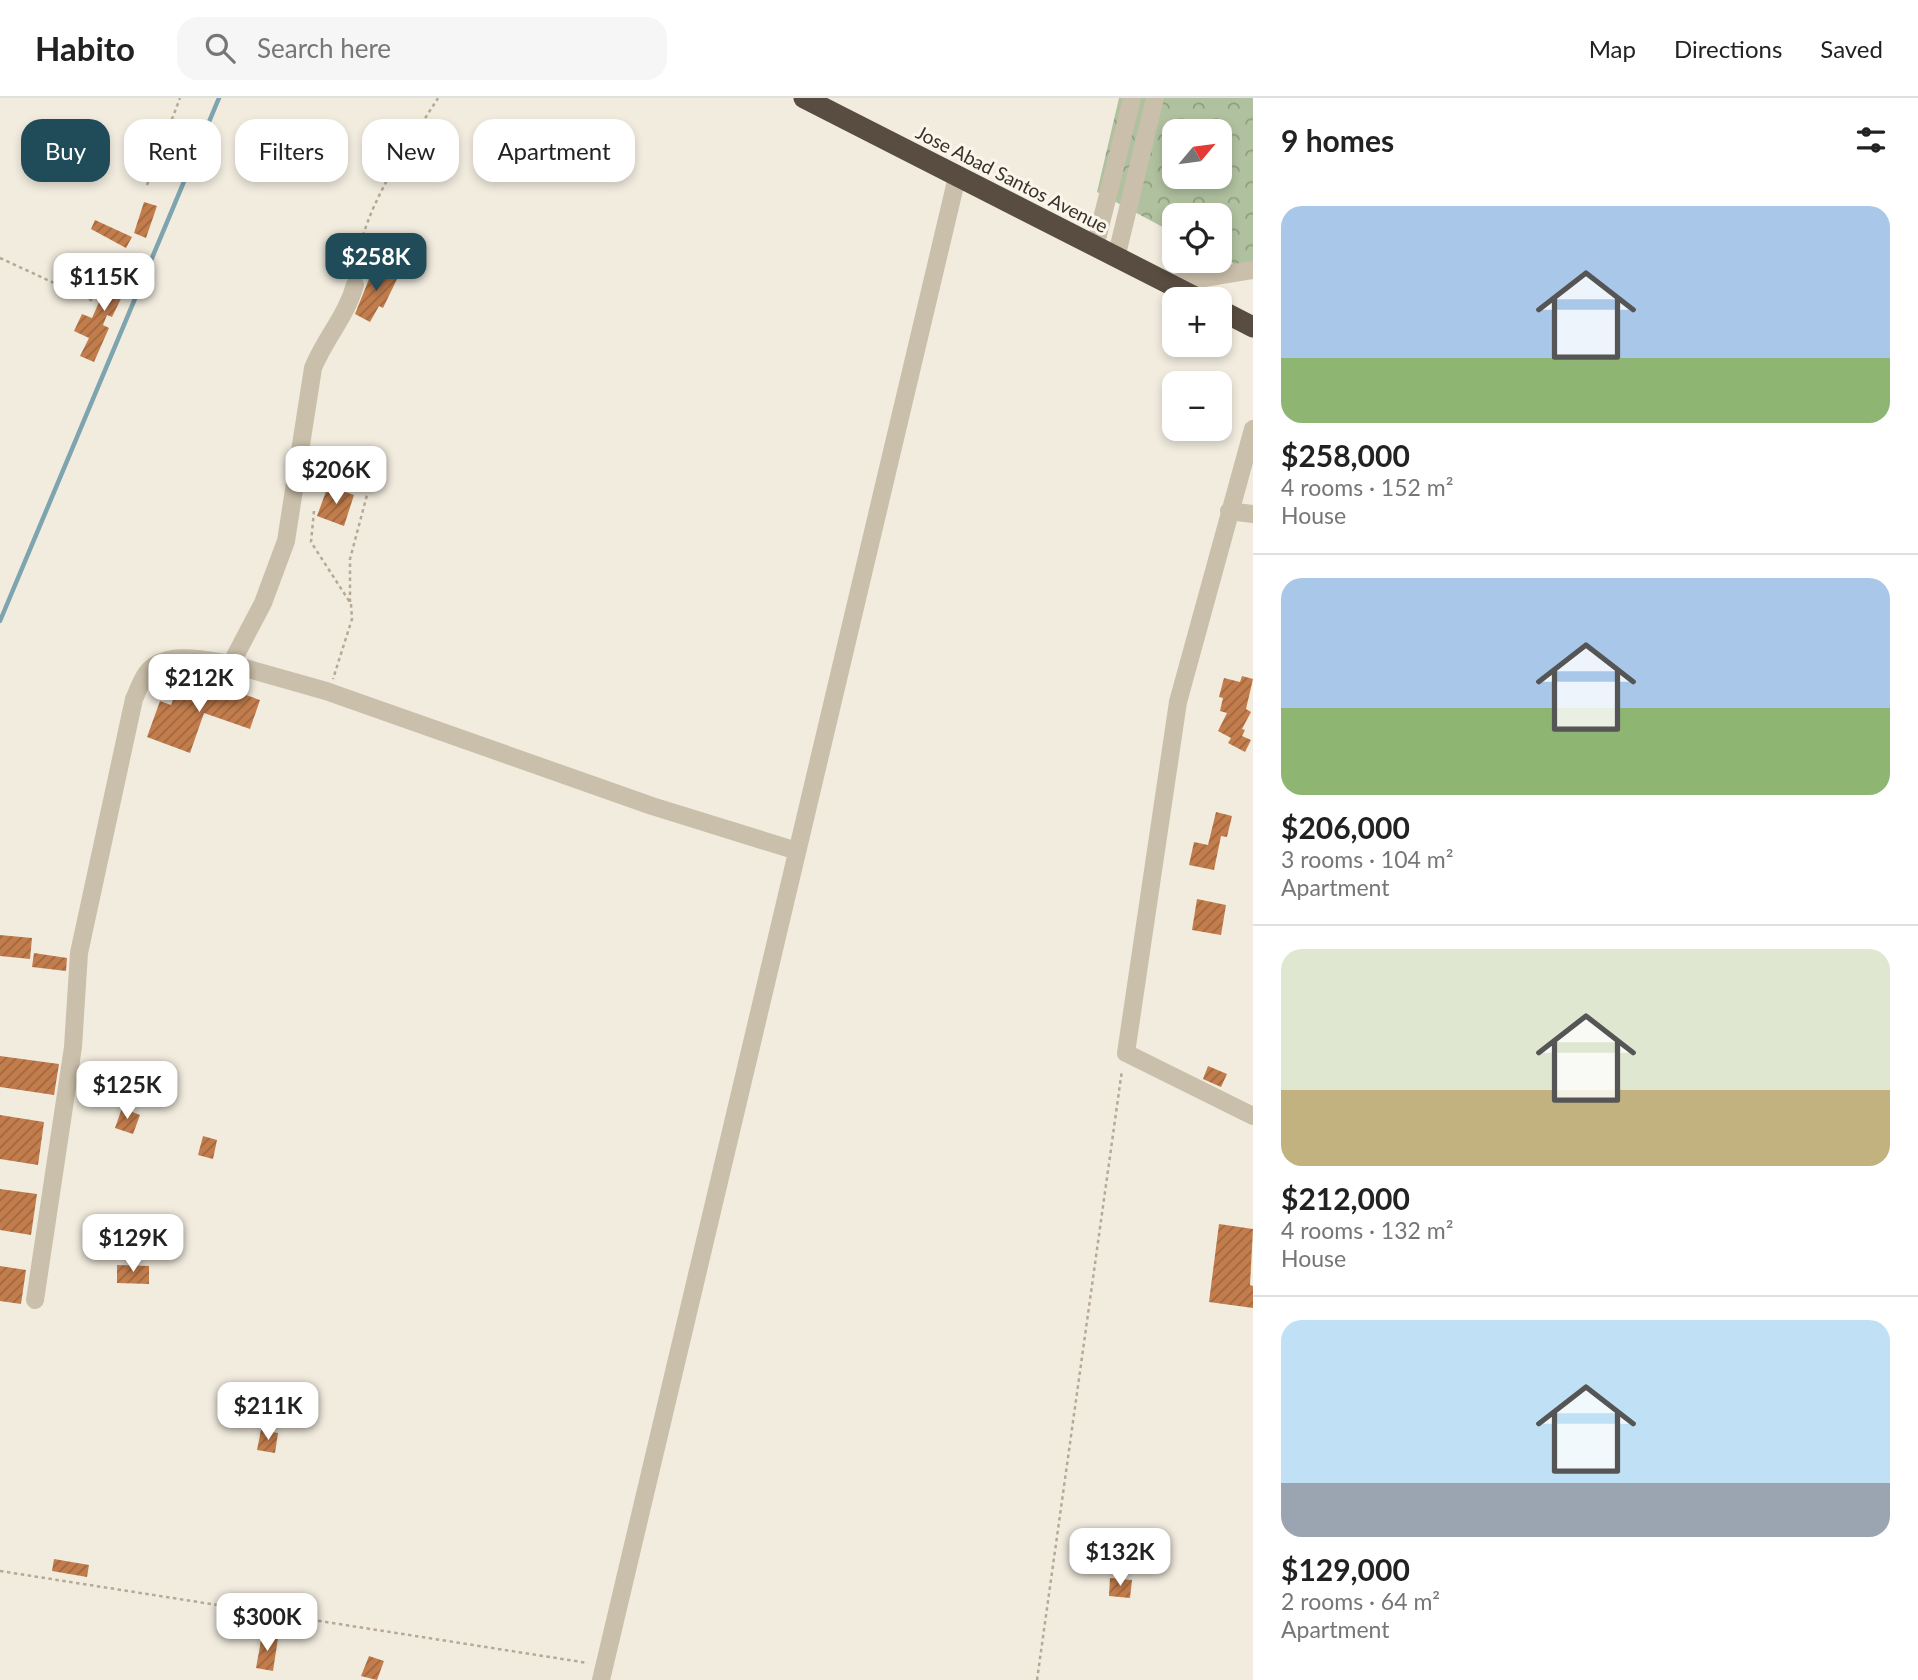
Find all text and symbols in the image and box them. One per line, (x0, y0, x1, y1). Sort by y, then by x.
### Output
search box (177, 17, 667, 80)
text: Habito (35, 28, 135, 68)
icon: search (201, 29, 239, 67)
text: Search here (257, 32, 391, 64)
text: Map (1589, 34, 1636, 63)
text: Directions (1674, 34, 1782, 63)
text: Saved (1820, 34, 1883, 63)
chip: Buy (21, 119, 110, 182)
chip: Rent (124, 119, 221, 182)
chip: Filters (235, 119, 348, 182)
chip: New (362, 119, 459, 182)
chip: Apartment (473, 119, 635, 182)
north arrow (1162, 119, 1232, 189)
map controls (1162, 119, 1232, 441)
street label: Jose Abad Santos Avenue (912, 120, 1112, 237)
icon: filters (1852, 121, 1890, 159)
text: 9 homes (1281, 122, 1394, 158)
button: locate (1162, 203, 1232, 273)
pin: $258K (327, 234, 425, 293)
text: $258K (341, 242, 411, 270)
icon: home (1523, 252, 1649, 378)
pin: $115K (55, 254, 153, 313)
text: $115K (69, 262, 139, 290)
button: + (1162, 287, 1232, 357)
button: − (1162, 371, 1232, 441)
text: $258,000 (1281, 437, 1410, 473)
pin: $206K (287, 446, 385, 506)
text: $206K (301, 455, 371, 483)
text: 4 rooms · 152 m² (1281, 473, 1453, 501)
text: House (1281, 501, 1346, 529)
icon: home (1523, 624, 1649, 750)
pin: $212K (150, 654, 248, 714)
text: $212K (164, 663, 234, 691)
text: $206,000 (1281, 809, 1410, 845)
text: 3 rooms · 104 m² (1281, 845, 1453, 873)
text: Apartment (1281, 873, 1389, 901)
icon: home (1523, 995, 1649, 1121)
pin: $125K (78, 1062, 176, 1121)
text: $125K (92, 1070, 162, 1098)
text: $212,000 (1281, 1180, 1410, 1216)
pin: $129K (84, 1214, 182, 1274)
text: 4 rooms · 132 m² (1281, 1216, 1453, 1244)
text: $129K (98, 1223, 168, 1251)
text: House (1281, 1244, 1346, 1272)
icon: home (1523, 1366, 1649, 1492)
pin: $211K (219, 1382, 317, 1442)
text: $211K (233, 1391, 303, 1419)
pin: $132K (1071, 1528, 1169, 1588)
text: $132K (1085, 1537, 1155, 1565)
text: $129,000 (1281, 1551, 1410, 1587)
text: 2 rooms · 64 m² (1281, 1587, 1440, 1615)
pin: $300K (218, 1594, 316, 1653)
text: $300K (232, 1602, 302, 1630)
text: Apartment (1281, 1615, 1389, 1643)

